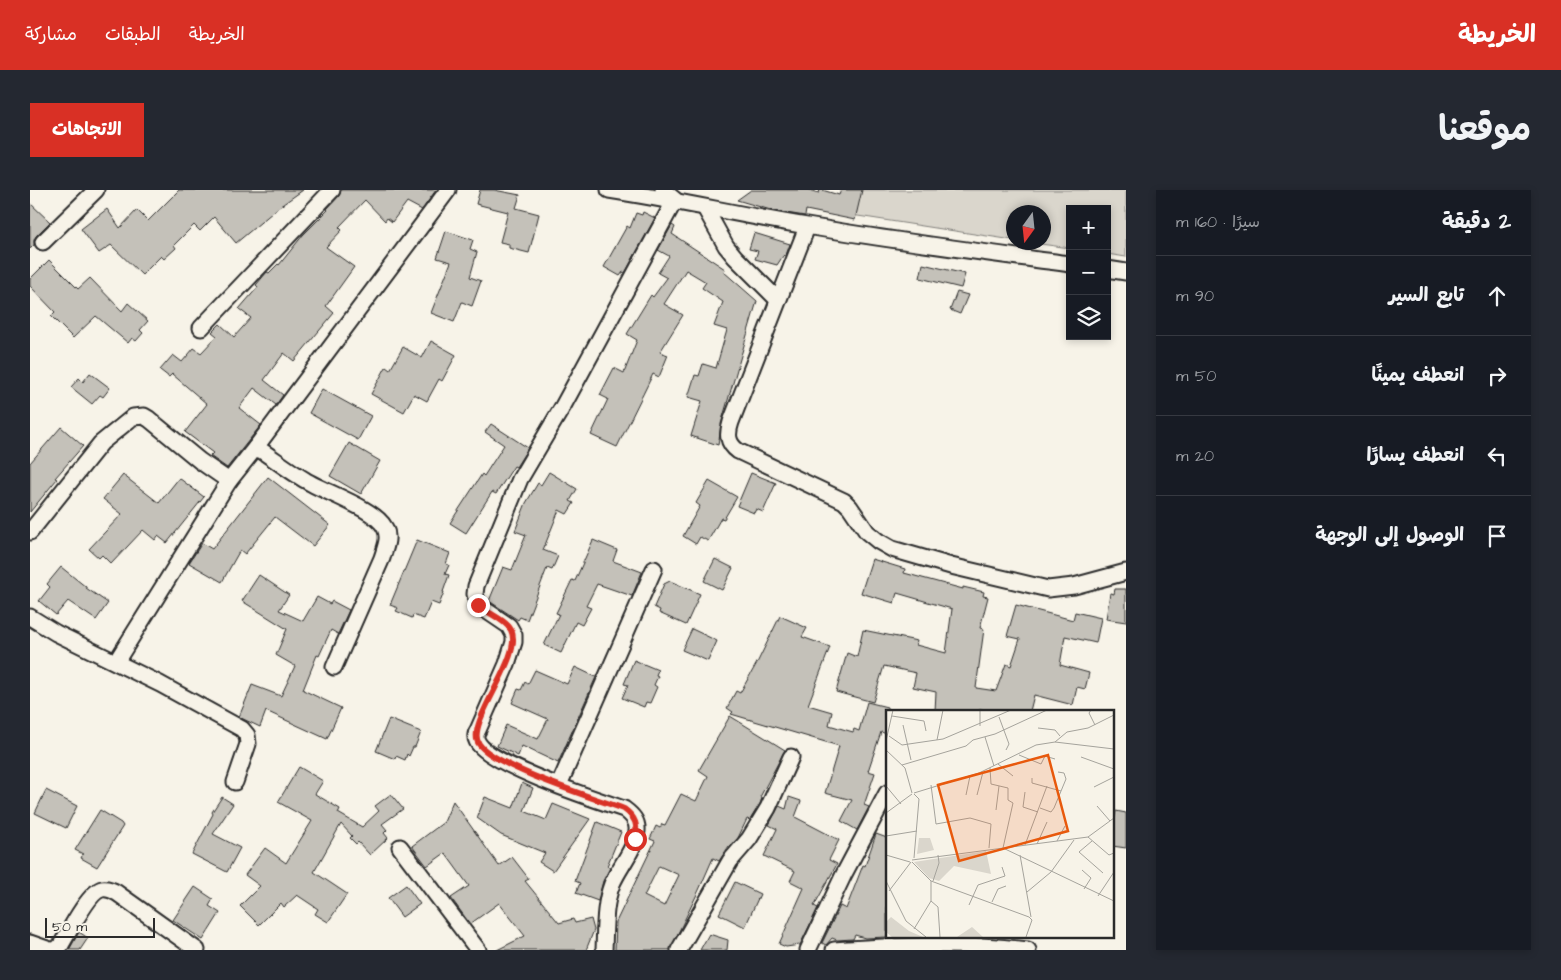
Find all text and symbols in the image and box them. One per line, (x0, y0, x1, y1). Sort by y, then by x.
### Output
text: الخريطة (1458, 18, 1536, 52)
text: مشاركة (25, 22, 77, 47)
text: الطبقات (105, 22, 161, 47)
text: الخريطة (189, 22, 245, 47)
button: الاتجاهات (30, 103, 144, 157)
text: موقعنا (1438, 105, 1531, 154)
north arrow (1006, 205, 1051, 250)
map controls (1066, 205, 1111, 340)
button: + (1066, 205, 1111, 250)
text: 2 دقيقة (1442, 207, 1511, 236)
text: سيرًا · 160 m (1176, 211, 1260, 233)
button: − (1066, 250, 1111, 295)
text: تابع السير (1389, 282, 1464, 309)
icon: ahead (1483, 282, 1511, 310)
text: 90 m (1176, 285, 1214, 307)
button: layers (1066, 295, 1111, 340)
text: انعطف يمينًا (1372, 362, 1464, 389)
icon: right (1483, 362, 1511, 390)
text: 50 m (1176, 365, 1216, 387)
text: انعطف يسارًا (1367, 442, 1464, 469)
icon: left (1483, 442, 1511, 470)
text: 20 m (1176, 445, 1214, 467)
text: الوصول إلى الوجهة (1315, 522, 1464, 549)
icon: arrive (1483, 522, 1511, 550)
route end (467, 594, 490, 617)
inset map (886, 710, 1114, 938)
route start (624, 828, 647, 851)
scale bar (45, 915, 155, 938)
text: 50 m (52, 917, 87, 937)

